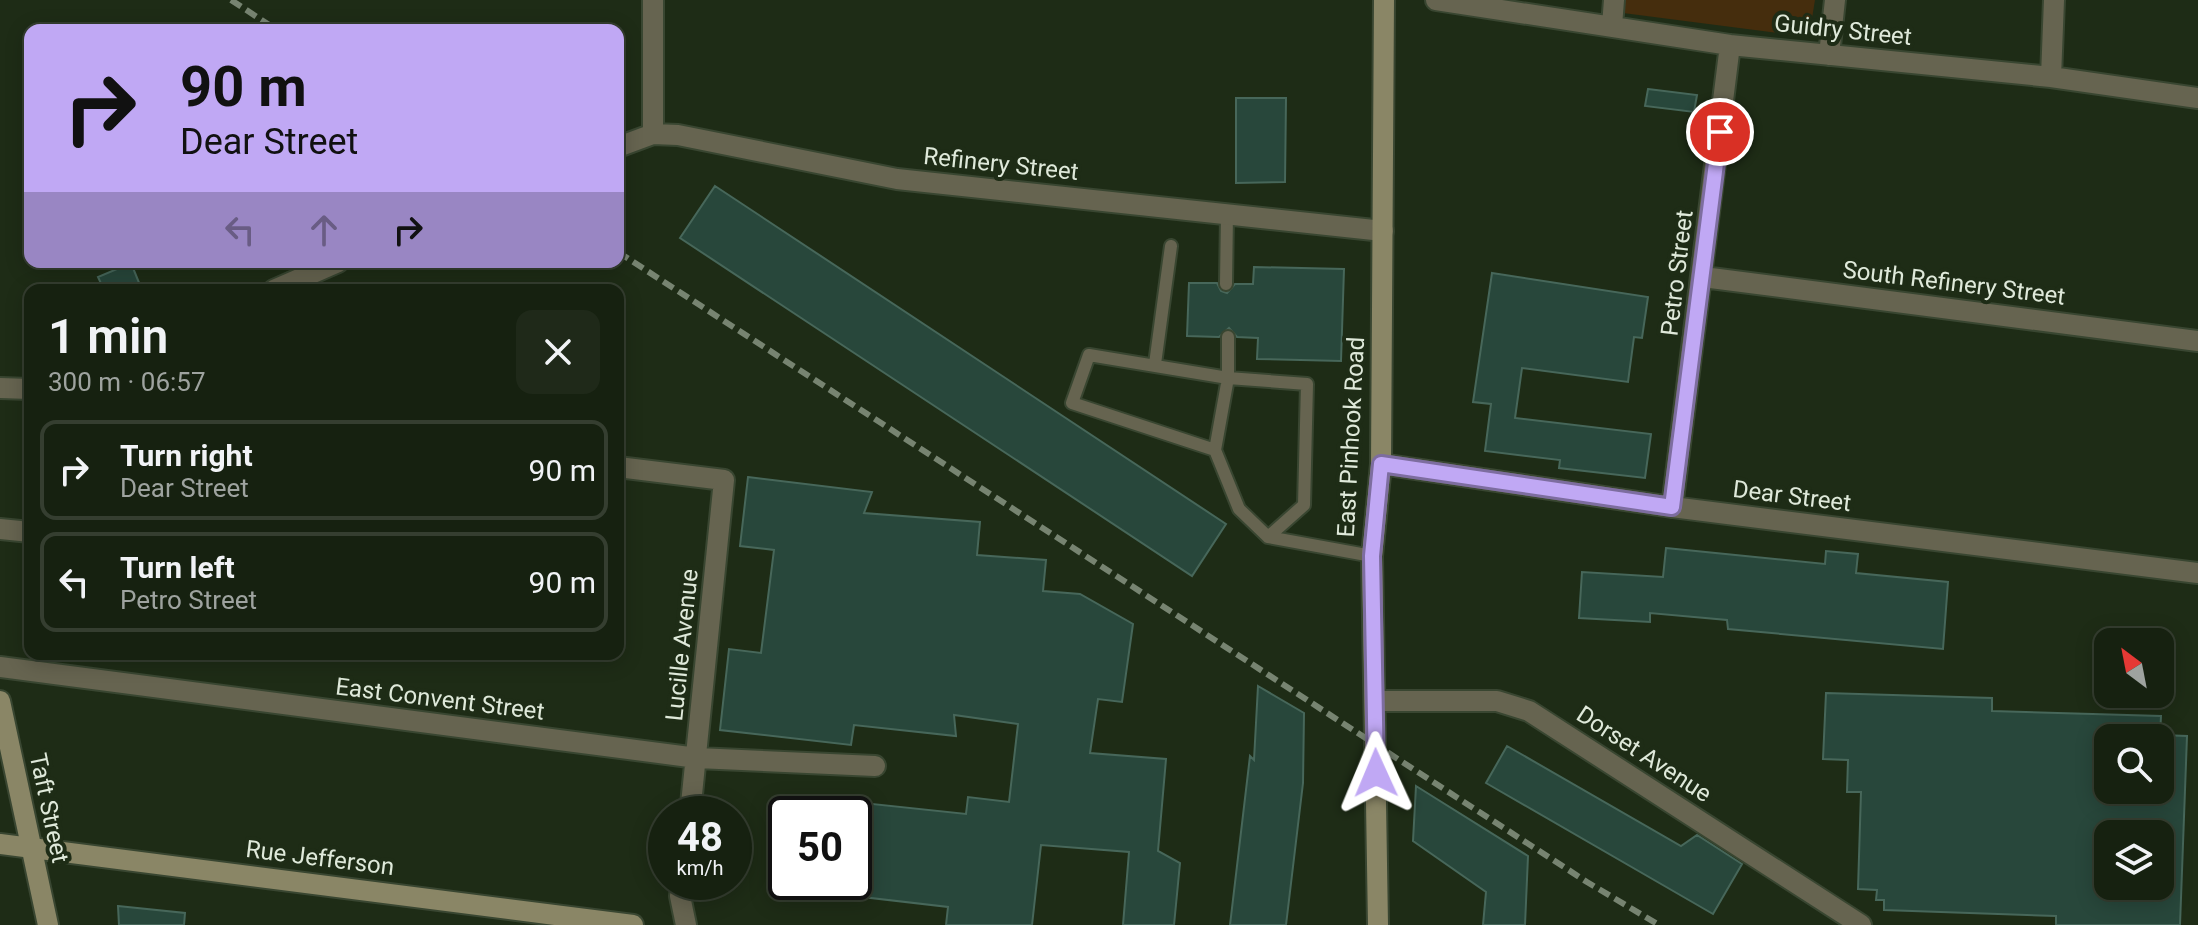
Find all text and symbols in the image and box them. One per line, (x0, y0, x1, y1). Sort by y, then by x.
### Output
street label: Guidry Street (1773, 9, 1913, 51)
text: 90 m (180, 54, 307, 120)
icon: right (48, 56, 152, 160)
pin (1686, 98, 1754, 166)
icon: arrive (1698, 110, 1742, 154)
text: Dear Street (180, 121, 358, 163)
street label: Refinery Street (922, 142, 1080, 186)
icon: left (218, 208, 262, 252)
icon: ahead (302, 208, 346, 252)
icon: right (386, 208, 430, 252)
street label: Petro Street (1655, 208, 1699, 337)
street label: South Refinery Street (1841, 255, 2067, 311)
text: 1 min (48, 308, 168, 365)
button: close (516, 310, 600, 394)
street label: East Pinhook Road (1332, 336, 1370, 538)
text: 300 m · 06:57 (48, 367, 206, 397)
text: Turn right (120, 438, 253, 473)
icon: right (52, 448, 96, 492)
text: 90 m (529, 453, 596, 488)
text: Dear Street (120, 473, 249, 503)
street label: Dear Street (1731, 475, 1853, 517)
text: Turn left (120, 550, 235, 585)
icon: left (52, 560, 96, 604)
text: 90 m (529, 565, 596, 600)
street label: Lucille Avenue (660, 568, 704, 722)
text: Petro Street (120, 585, 257, 615)
north arrow (2094, 628, 2174, 708)
map controls (2094, 628, 2174, 900)
street label: East Convent Street (334, 672, 546, 726)
street label: Dorset Avenue (1571, 700, 1717, 808)
button: search (2094, 724, 2174, 804)
position arrow (1334, 731, 1418, 815)
street label: Taft Street (24, 751, 74, 866)
speed limit sign: 50 (768, 796, 872, 900)
text: 48 (677, 814, 723, 861)
button: layers (2094, 820, 2174, 900)
street label: Rue Jefferson (244, 835, 396, 881)
text: km/h (677, 856, 723, 880)

